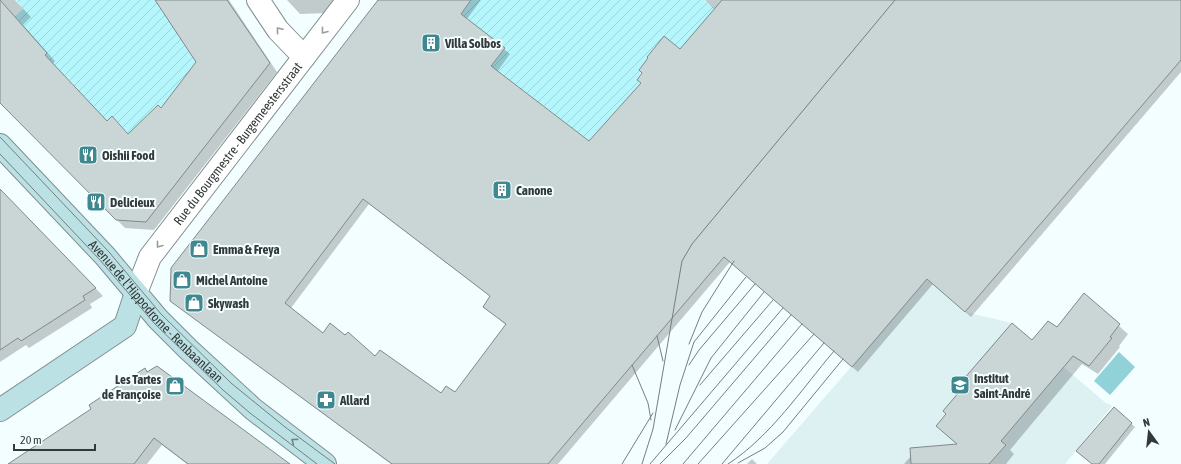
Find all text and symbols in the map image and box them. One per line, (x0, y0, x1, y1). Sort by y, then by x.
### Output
one-way arrow (322, 26, 329, 33)
one-way arrow (276, 28, 283, 35)
building icon: Villa Solbos (420, 32, 442, 54)
place label: Villa Solbos (444, 36, 501, 51)
street label: Rue du Bourgmestre - Burgemeestersstraat (171, 59, 305, 228)
restaurant icon: Oishii Food (77, 144, 99, 166)
place label: Oishii Food (102, 148, 155, 163)
building icon: Canone (491, 179, 513, 201)
place label: Canone (516, 183, 553, 198)
restaurant icon: Delicieux (85, 191, 107, 213)
place label: Delicieux (110, 195, 156, 210)
street label: Avenue de l'Hippodrome - Renbaanlaan (86, 237, 226, 386)
shop icon: Emma & Freya (188, 238, 210, 260)
one-way arrow (157, 240, 164, 247)
place label: Emma & Freya (213, 242, 279, 257)
shop icon: Michel Antoine (171, 269, 193, 291)
place label: Michel Antoine (196, 273, 268, 288)
shop icon: Skywash (183, 292, 205, 314)
place label: Skywash (208, 296, 249, 311)
place label: Institut Saint-André (974, 371, 1030, 401)
place label: Les Tartes de Françoise (102, 372, 161, 402)
school or university icon: Institut Saint-André (949, 374, 971, 396)
shop icon: Les Tartes de Françoise (164, 375, 186, 397)
pharmacy icon: Allard (315, 389, 337, 411)
place label: Allard (339, 393, 369, 408)
north arrow (1129, 412, 1169, 452)
text: N (1142, 416, 1151, 429)
scale bar (14, 426, 95, 452)
text: 20 m (20, 433, 42, 447)
one-way arrow (291, 438, 298, 445)

